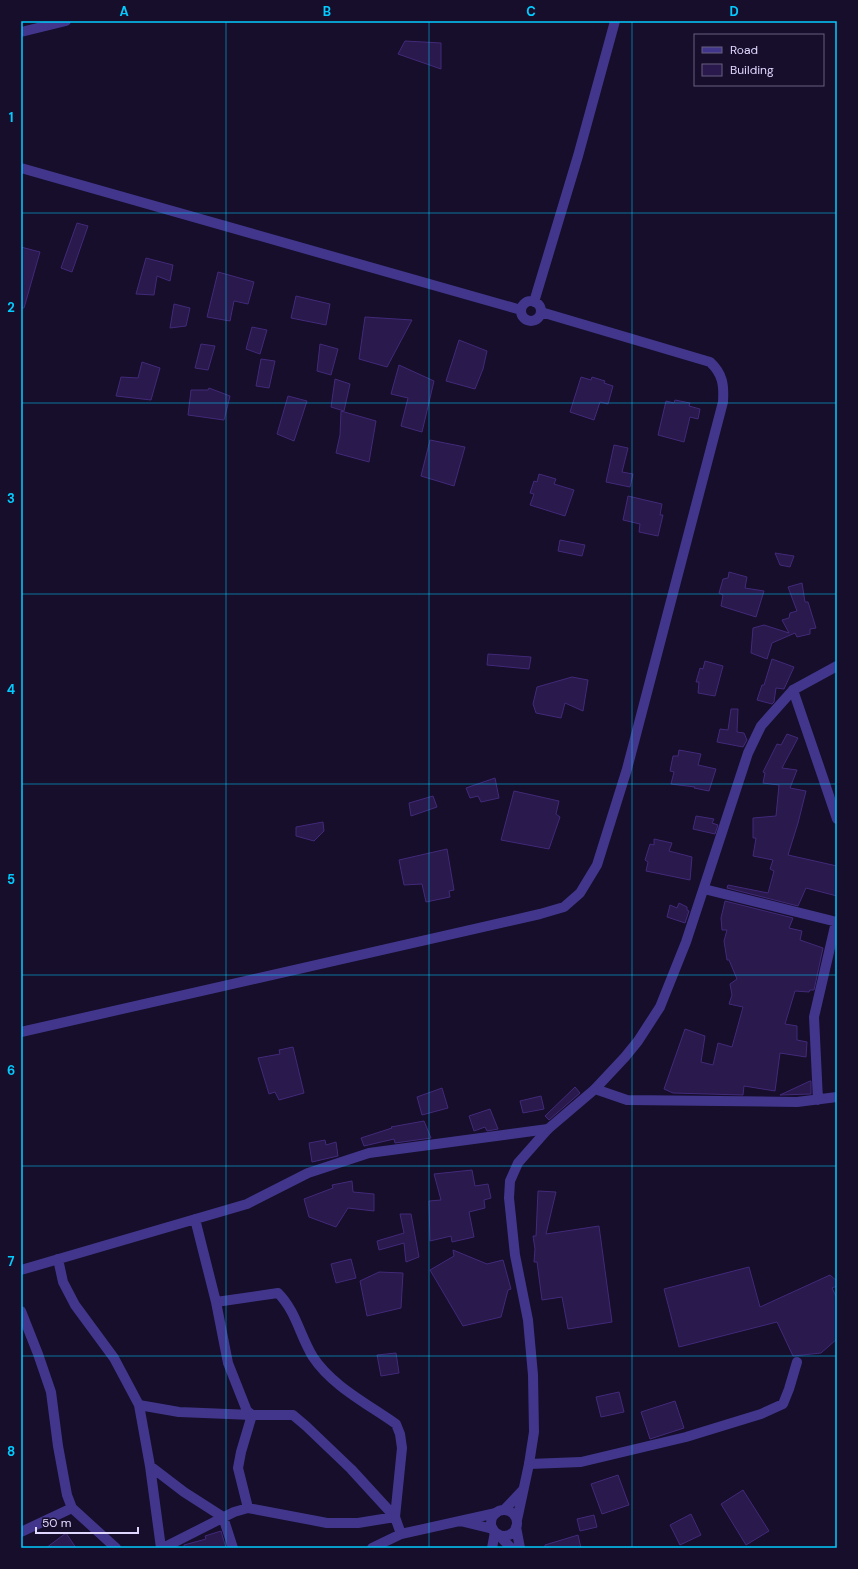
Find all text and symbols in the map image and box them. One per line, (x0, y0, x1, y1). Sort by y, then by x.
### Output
text: A (119, 3, 129, 20)
text: B (323, 3, 331, 20)
text: C (526, 3, 536, 20)
text: D (729, 3, 739, 20)
legend (694, 34, 824, 86)
text: Road (730, 42, 758, 58)
text: Building (730, 62, 774, 78)
text: 1 (9, 109, 13, 126)
text: 2 (7, 299, 15, 316)
text: 3 (7, 490, 15, 507)
text: 4 (7, 681, 15, 698)
text: 5 (7, 871, 15, 888)
text: 6 (7, 1062, 15, 1079)
text: 7 (8, 1253, 15, 1270)
text: 8 (7, 1443, 15, 1460)
scale bar (36, 1509, 138, 1535)
text: 50 m (42, 1515, 71, 1531)

